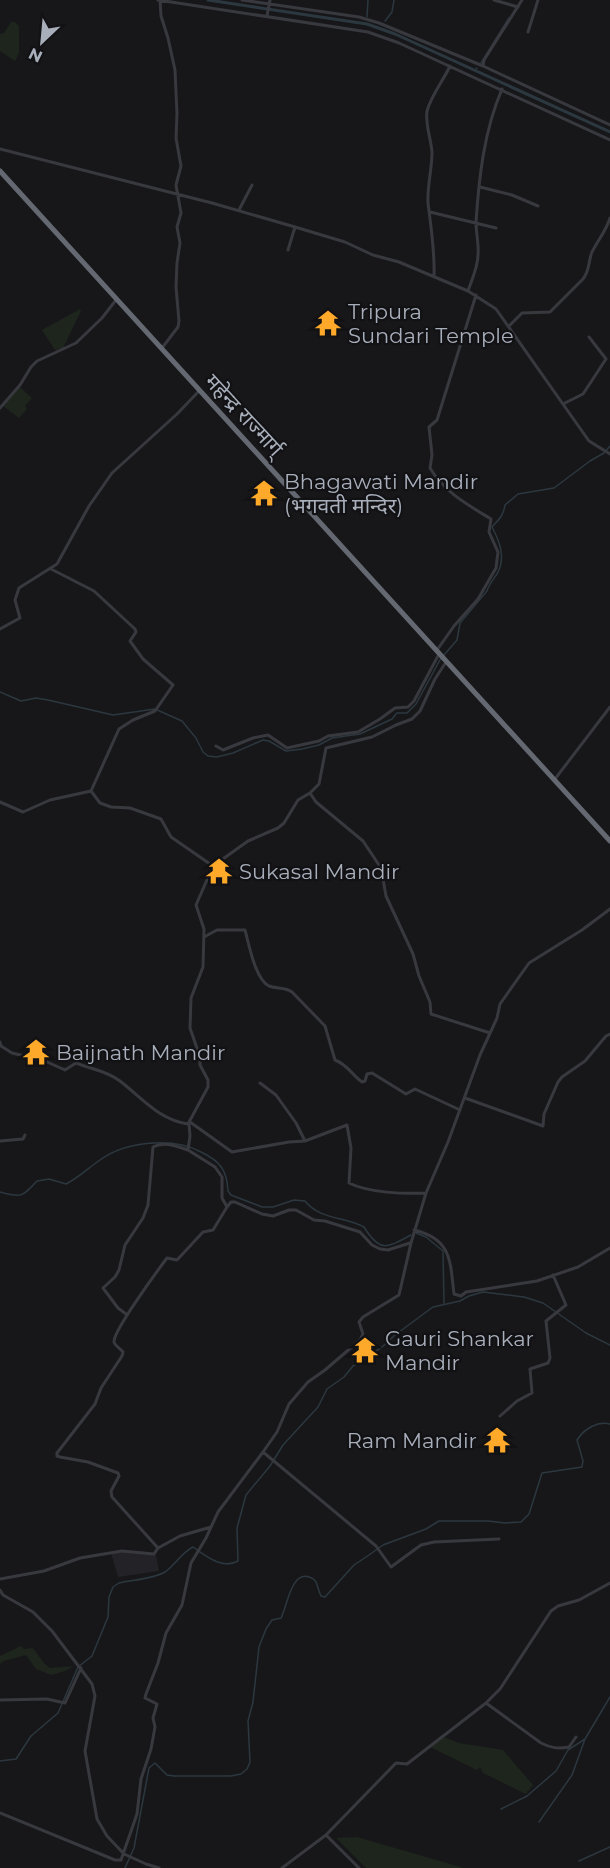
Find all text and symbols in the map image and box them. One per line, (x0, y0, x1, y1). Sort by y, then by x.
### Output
north arrow (12, 12, 72, 72)
text: N (26, 44, 46, 66)
place label: Tripura Sundari Temple (348, 299, 514, 348)
temple icon: Tripura Sundari Temple (313, 308, 343, 338)
street label: महेन्द्र राज्मार्ग् (199, 369, 290, 464)
place label: Bhagawati Mandir (भगवती मन्दिर) (284, 469, 478, 518)
temple icon: Bhagawati Mandir (भगवती मन्दिर) (249, 478, 279, 508)
temple icon: Sukasal Mandir (204, 856, 234, 886)
place label: Sukasal Mandir (239, 859, 400, 884)
temple icon: Baijnath Mandir (21, 1037, 51, 1067)
place label: Baijnath Mandir (56, 1040, 225, 1065)
place label: Gauri Shankar Mandir (385, 1326, 534, 1375)
temple icon: Gauri Shankar Mandir (350, 1335, 380, 1365)
temple icon: Ram Mandir (482, 1425, 512, 1455)
place label: Ram Mandir (347, 1428, 477, 1453)

